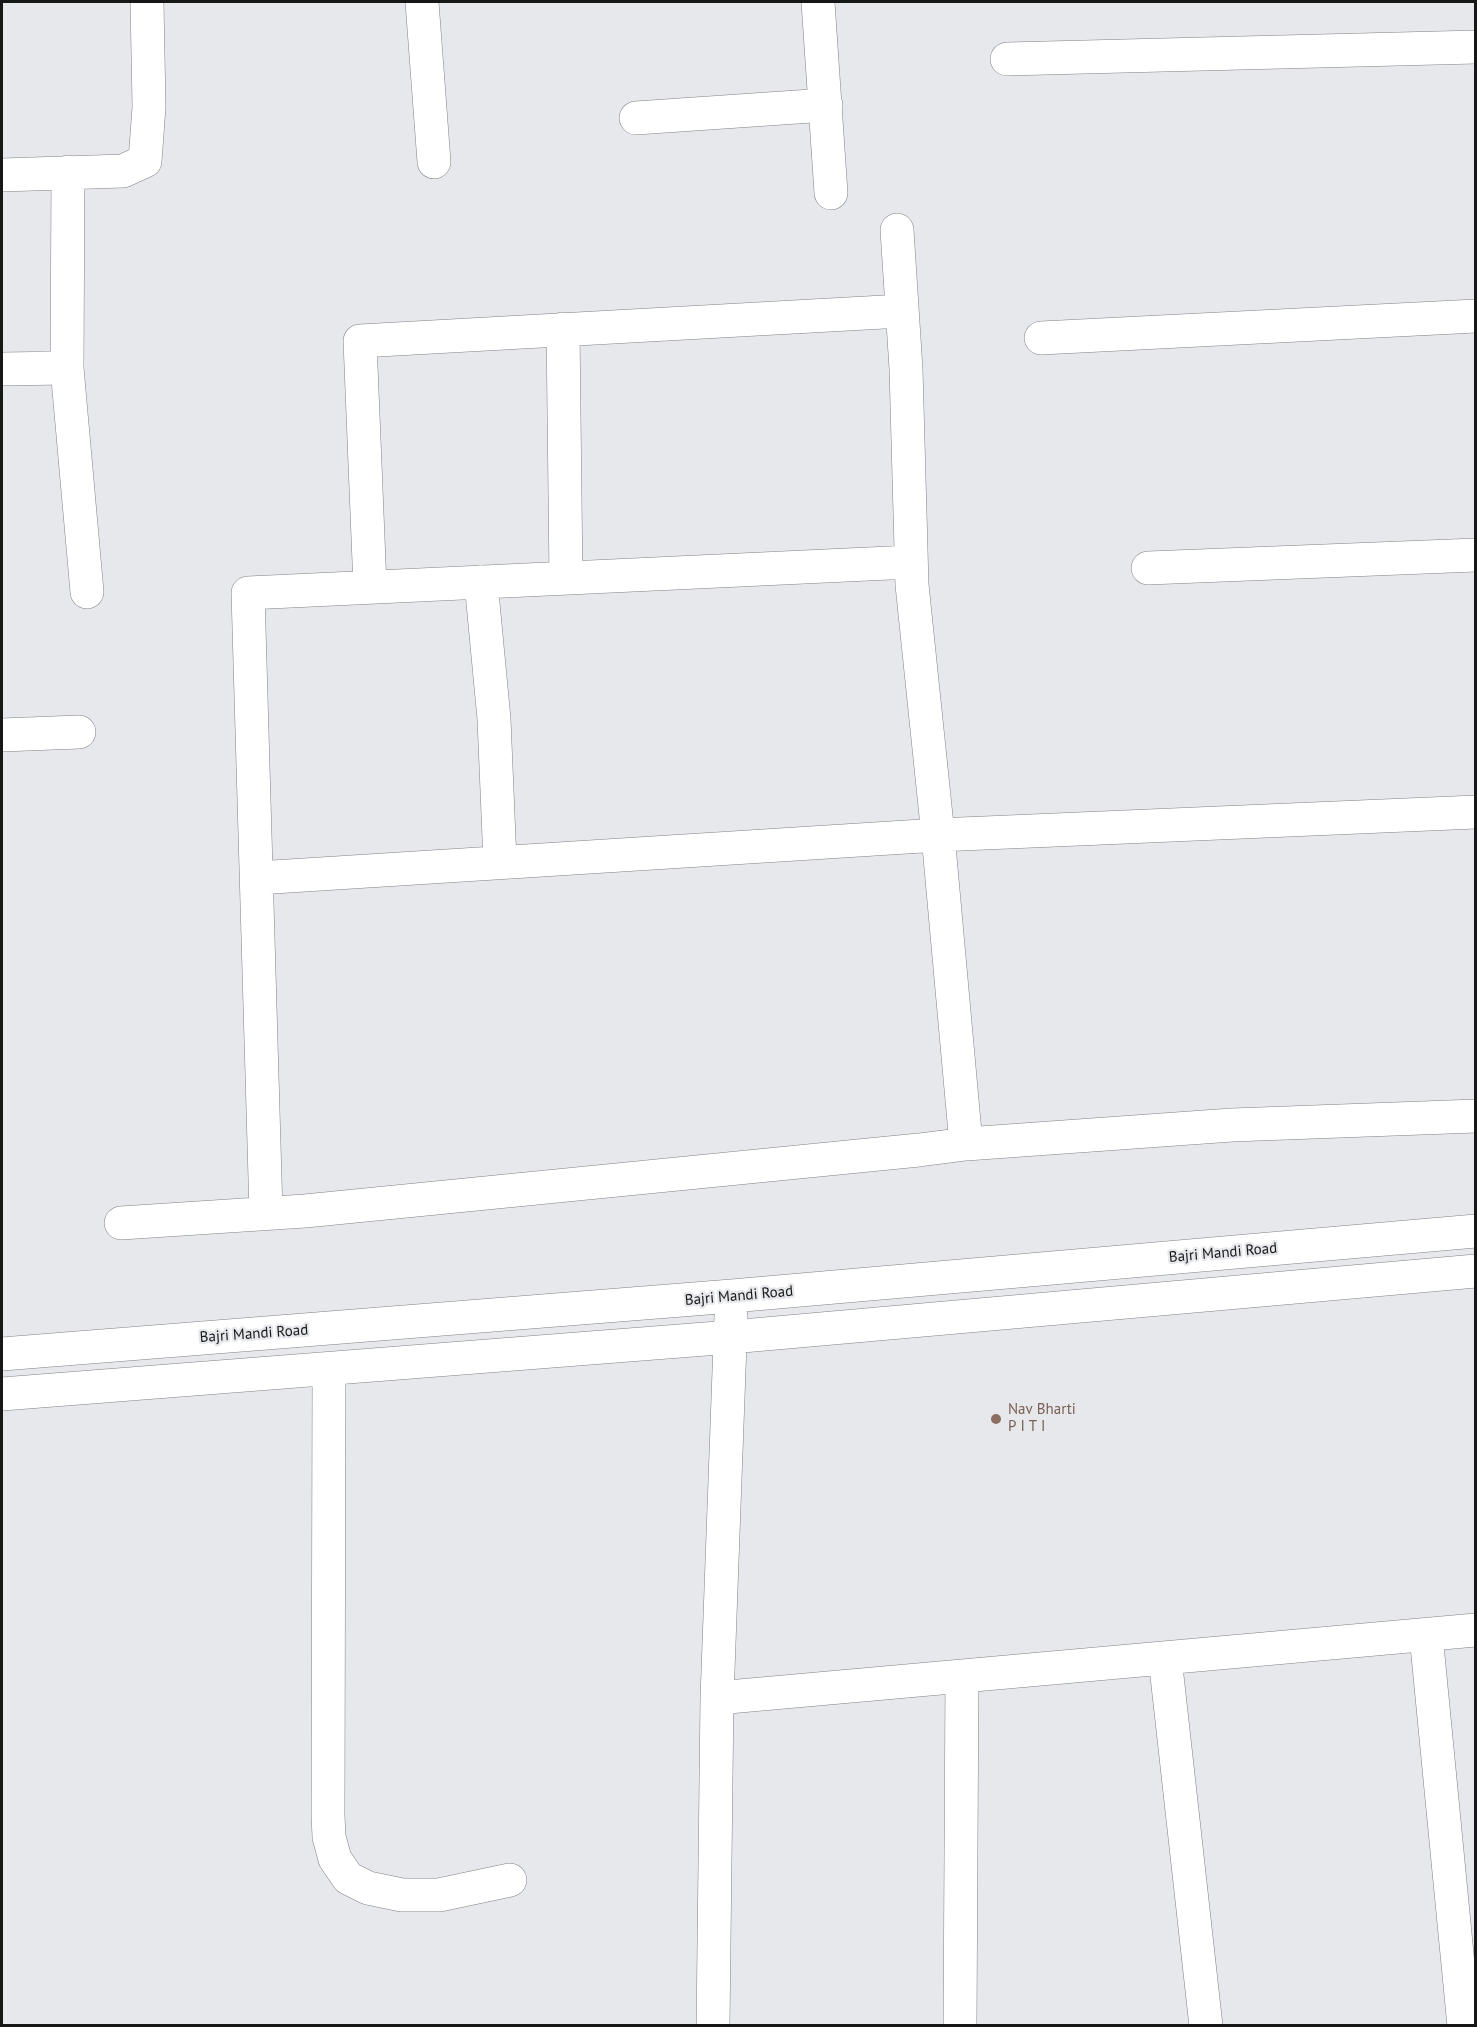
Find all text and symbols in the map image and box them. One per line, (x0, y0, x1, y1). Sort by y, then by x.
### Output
street label: Bajri Mandi Road (1168, 1239, 1278, 1267)
street label: Bajri Mandi Road (684, 1282, 794, 1310)
street label: Bajri Mandi Road (199, 1321, 309, 1347)
place label: Nav Bharti P I T I (1008, 1401, 1076, 1436)
marker: Nav Bharti P I T I (989, 1412, 1003, 1426)

